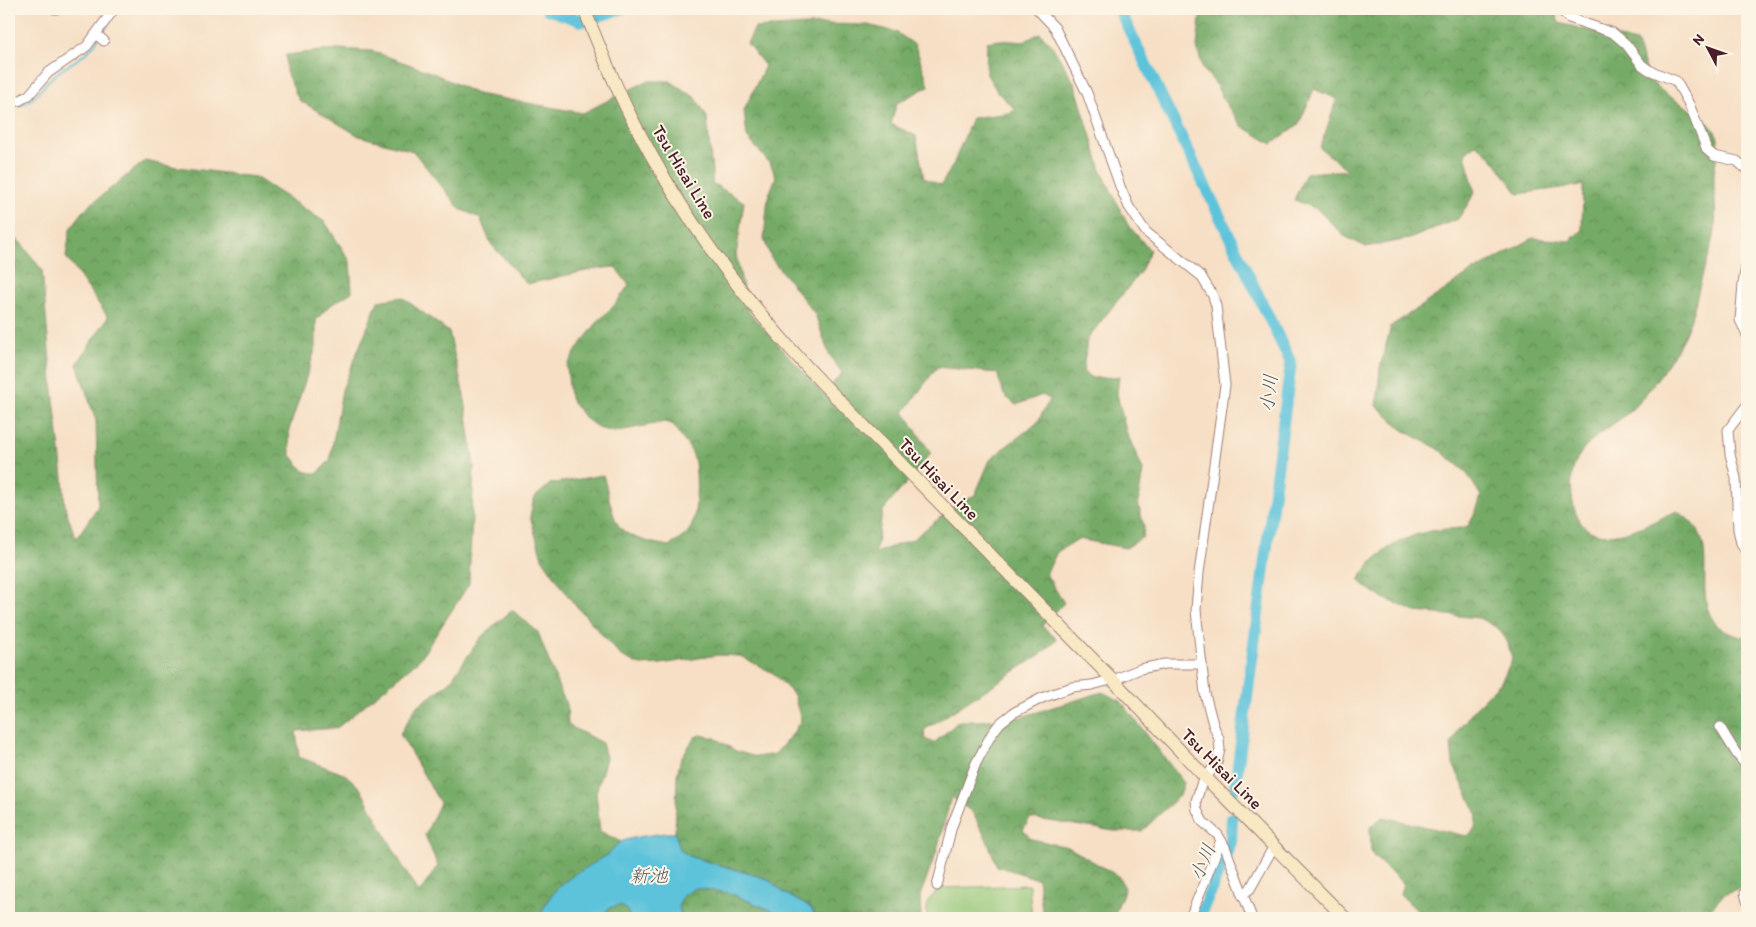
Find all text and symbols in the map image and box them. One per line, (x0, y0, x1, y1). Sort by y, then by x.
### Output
north arrow (1684, 22, 1734, 72)
text: N (1689, 31, 1708, 49)
street label: Tsu Hisai Line (647, 121, 721, 223)
water label: 小川 (1255, 373, 1282, 413)
street label: Tsu Hisai Line (894, 433, 984, 525)
street label: Tsu Hisai Line (1177, 724, 1267, 814)
water label: 小川 (1184, 840, 1220, 884)
water label: 新池 (630, 864, 669, 887)

